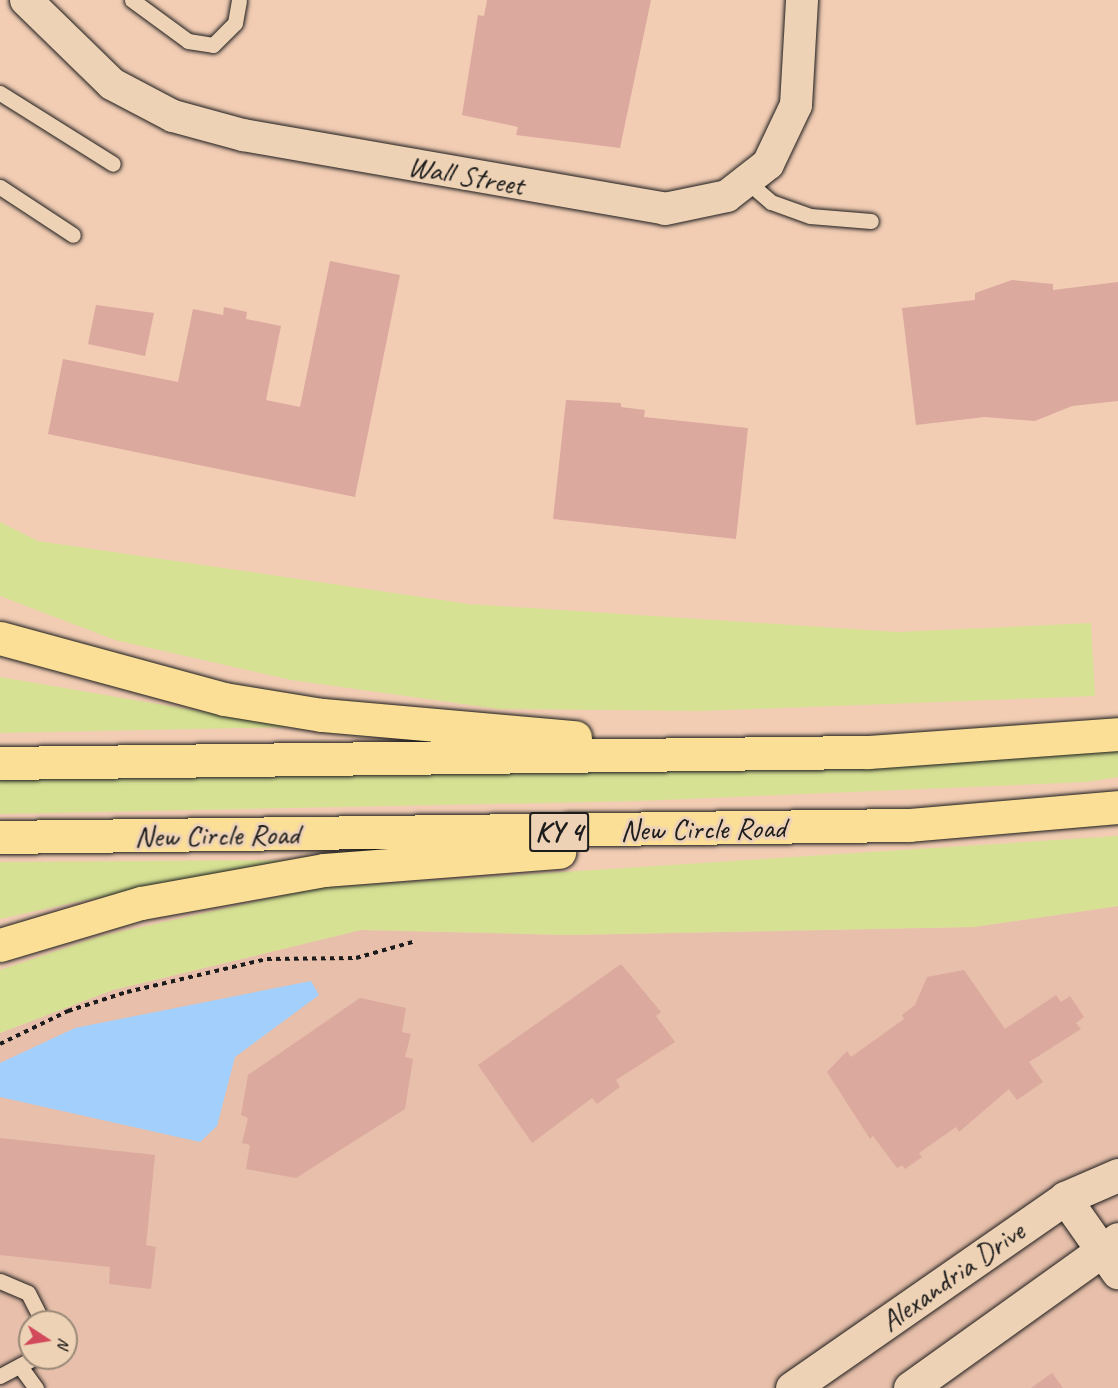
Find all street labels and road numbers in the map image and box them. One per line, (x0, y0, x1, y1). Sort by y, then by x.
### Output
street label: Wall Street (405, 147, 527, 203)
road number: KY 4 (529, 807, 589, 857)
street label: New Circle Road (621, 810, 785, 848)
street label: New Circle Road (135, 816, 299, 854)
street label: Alexandria Drive (873, 1213, 1031, 1339)

